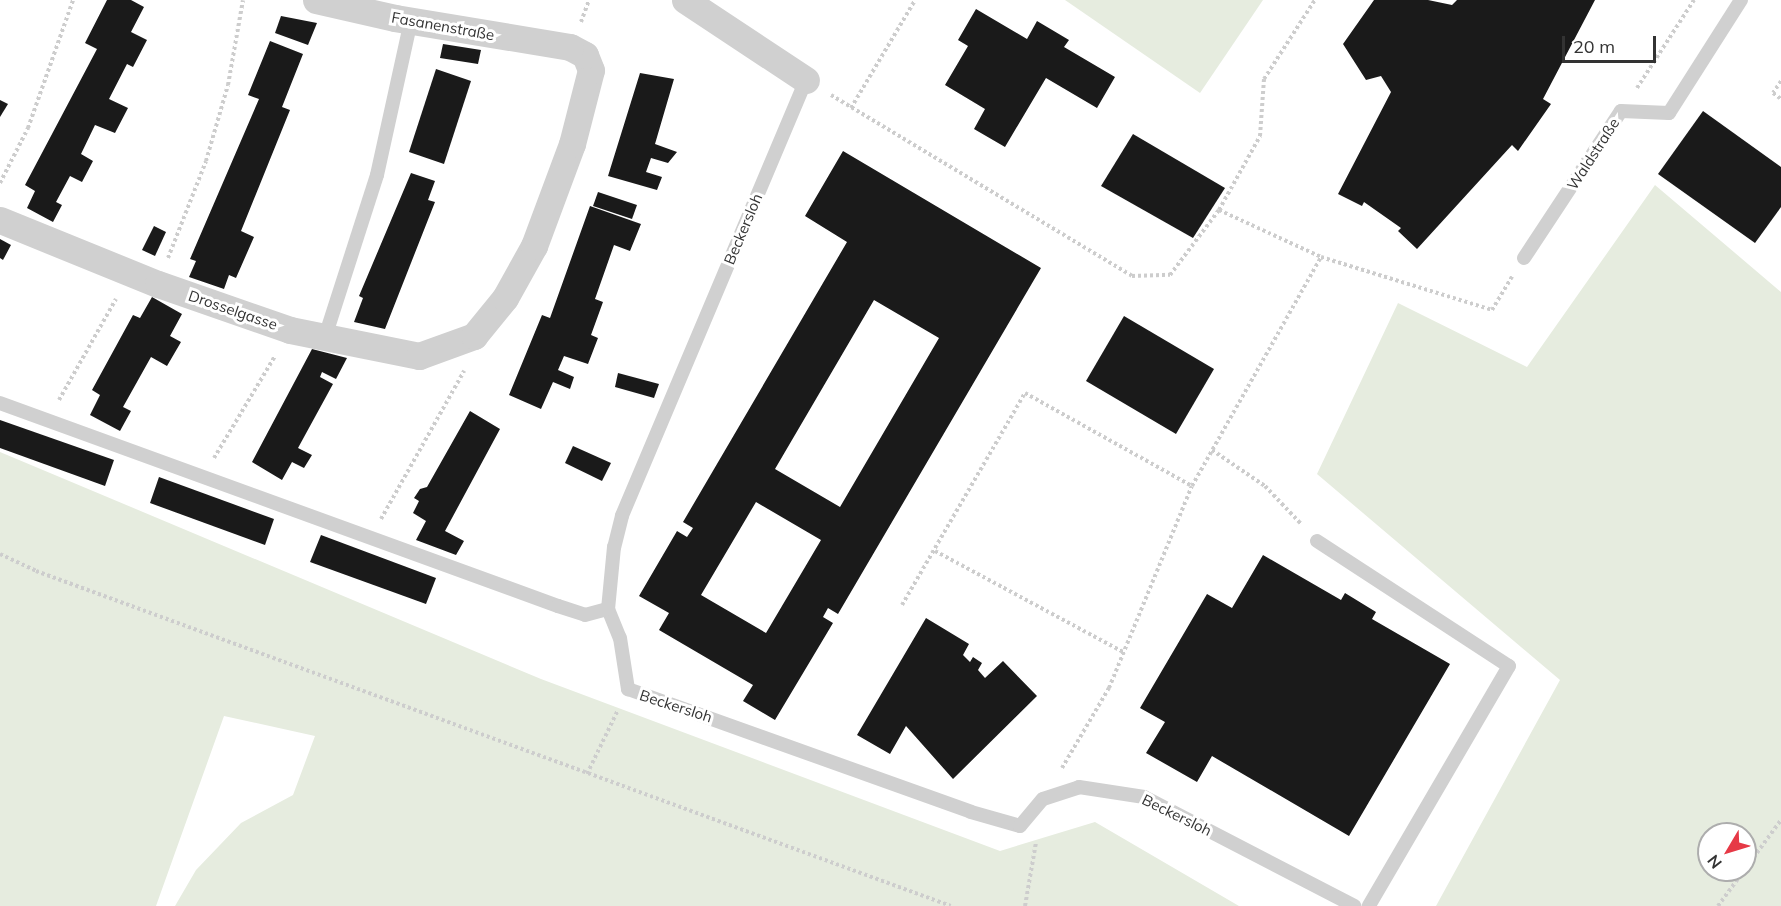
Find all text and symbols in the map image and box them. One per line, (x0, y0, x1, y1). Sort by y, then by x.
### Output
street label: Fasanenstraße (390, 8, 496, 44)
scale bar (1565, 24, 1660, 62)
text: 20 m (1573, 35, 1615, 58)
street label: Waldstraße (1563, 115, 1623, 193)
street label: Beckersloh (720, 191, 766, 267)
street label: Drosselgasse (186, 286, 280, 334)
street label: Beckersloh (637, 686, 715, 726)
street label: Beckersloh (1139, 790, 1215, 840)
north arrow (1697, 822, 1757, 882)
text: N (1703, 851, 1726, 873)

